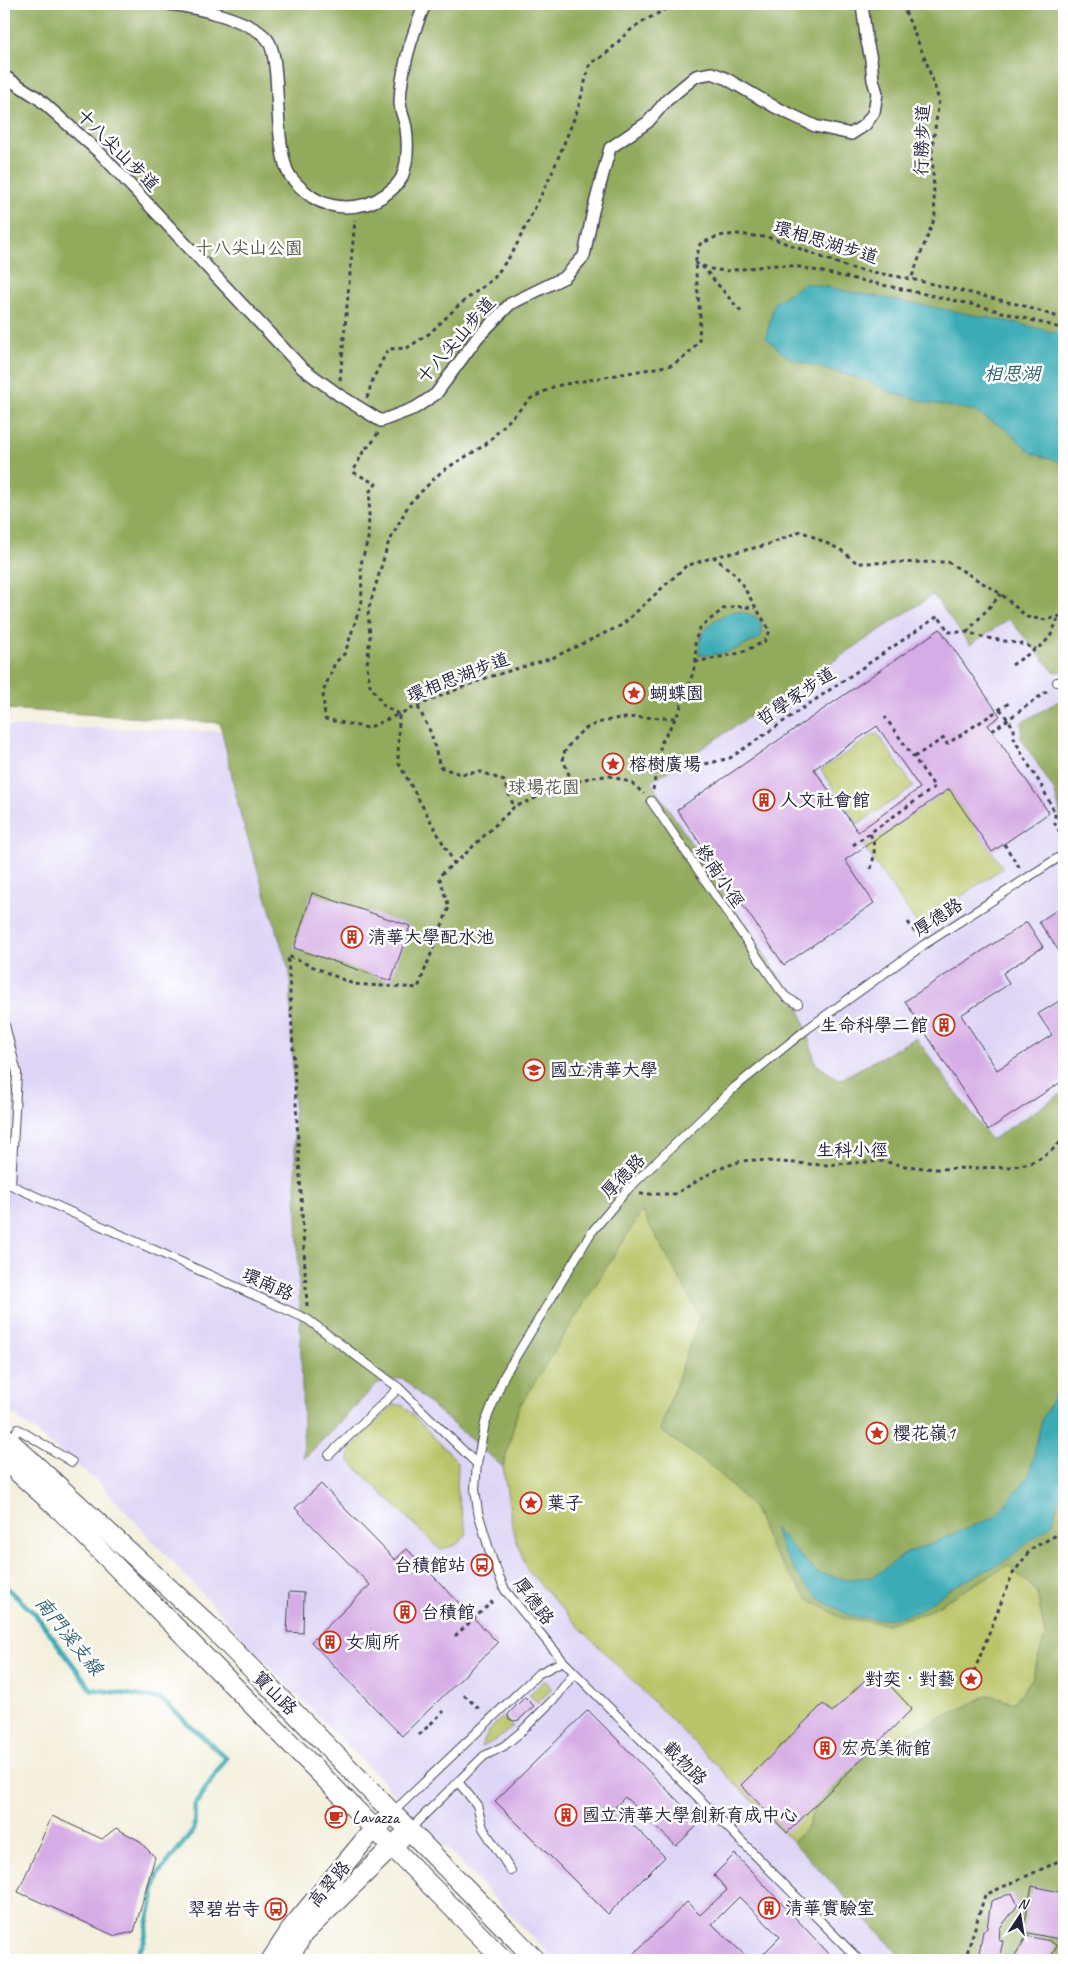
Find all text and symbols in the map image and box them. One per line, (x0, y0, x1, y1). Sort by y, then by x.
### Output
street label: 十八尖山步道 (72, 104, 164, 196)
street label: 行勝步道 (910, 104, 934, 176)
street label: 環相思湖步道 (771, 216, 881, 268)
park label: 十八尖山公園 (195, 237, 303, 259)
street label: 十八尖山步道 (412, 292, 500, 388)
water label: 相思湖 (983, 362, 1042, 386)
street label: 環相思湖步道 (404, 647, 512, 707)
street label: 哲學家步道 (753, 662, 839, 730)
place icon: 蝴蝶園 (622, 681, 646, 705)
place label: 蝴蝶園 (650, 682, 704, 704)
place icon: 榕樹廣場 (601, 752, 625, 776)
place label: 榕樹廣場 (629, 753, 701, 775)
park label: 球場花園 (508, 776, 580, 798)
building icon: 人文社會館 (752, 788, 776, 812)
place label: 人文社會館 (780, 789, 870, 811)
street label: 終南小徑 (691, 840, 749, 912)
street label: 厚德路 (909, 893, 967, 941)
building icon: 清華大學配水池 (340, 925, 364, 949)
place label: 清華大學配水池 (368, 926, 494, 948)
building icon: 生命科學二館 (932, 1013, 956, 1037)
place label: 生命科學二館 (820, 1014, 928, 1036)
school or university icon: 國立清華大學 (522, 1058, 546, 1082)
place label: 國立清華大學 (550, 1059, 658, 1081)
street label: 生科小徑 (816, 1139, 888, 1161)
street label: 厚德路 (596, 1149, 650, 1203)
street label: 環南路 (239, 1263, 297, 1305)
place icon: 櫻花嶺1 (865, 1421, 889, 1445)
place label: 櫻花嶺1 (893, 1422, 956, 1444)
place icon: 葉子 (519, 1491, 543, 1515)
place label: 葉子 (547, 1492, 583, 1514)
bus stop icon: 台積館站 (470, 1553, 494, 1577)
place label: 台積館站 (394, 1554, 466, 1576)
street label: 厚德路 (509, 1573, 559, 1629)
water label: 南門溪支線 (30, 1592, 109, 1681)
building icon: 台積館 (393, 1600, 417, 1624)
place label: 台積館 (421, 1601, 475, 1623)
building icon: 女廁所 (318, 1630, 342, 1654)
place label: 女廁所 (346, 1631, 400, 1653)
street label: 寶山路 (248, 1666, 302, 1720)
place icon: 對奕‧對藝 (959, 1667, 983, 1691)
place label: 對奕‧對藝 (865, 1668, 955, 1690)
street label: 載物路 (658, 1736, 712, 1790)
building icon: 宏亮美術館 (813, 1736, 837, 1760)
place label: 宏亮美術館 (841, 1737, 931, 1759)
building icon: 國立清華大學創新育成中心 (554, 1803, 578, 1827)
place label: 國立清華大學創新育成中心 (582, 1804, 798, 1826)
cafe icon: Lavazza (324, 1805, 348, 1829)
place label: Lavazza (352, 1806, 401, 1828)
street label: 高翠路 (303, 1856, 355, 1912)
north arrow (996, 1892, 1046, 1942)
text: N (1017, 1895, 1031, 1913)
building icon: 清華實驗室 (757, 1896, 781, 1920)
bus stop icon: 翠碧岩寺 (264, 1897, 288, 1921)
place label: 清華實驗室 (785, 1897, 875, 1919)
place label: 翠碧岩寺 (188, 1898, 260, 1920)

